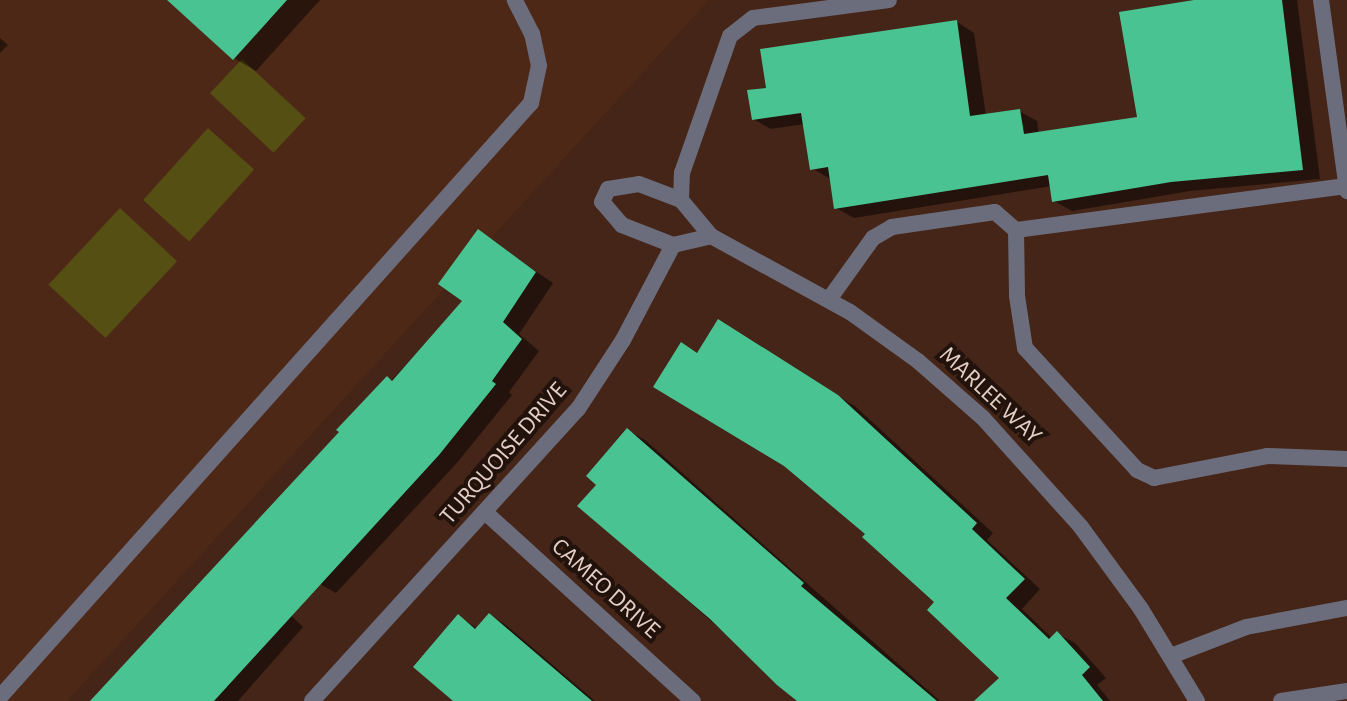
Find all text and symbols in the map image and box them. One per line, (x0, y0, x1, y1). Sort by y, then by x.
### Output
street label: MARLEE WAY (933, 341, 1047, 451)
street label: TURQUOISE DRIVE (435, 377, 573, 531)
street label: CAMEO DRIVE (545, 533, 665, 645)

